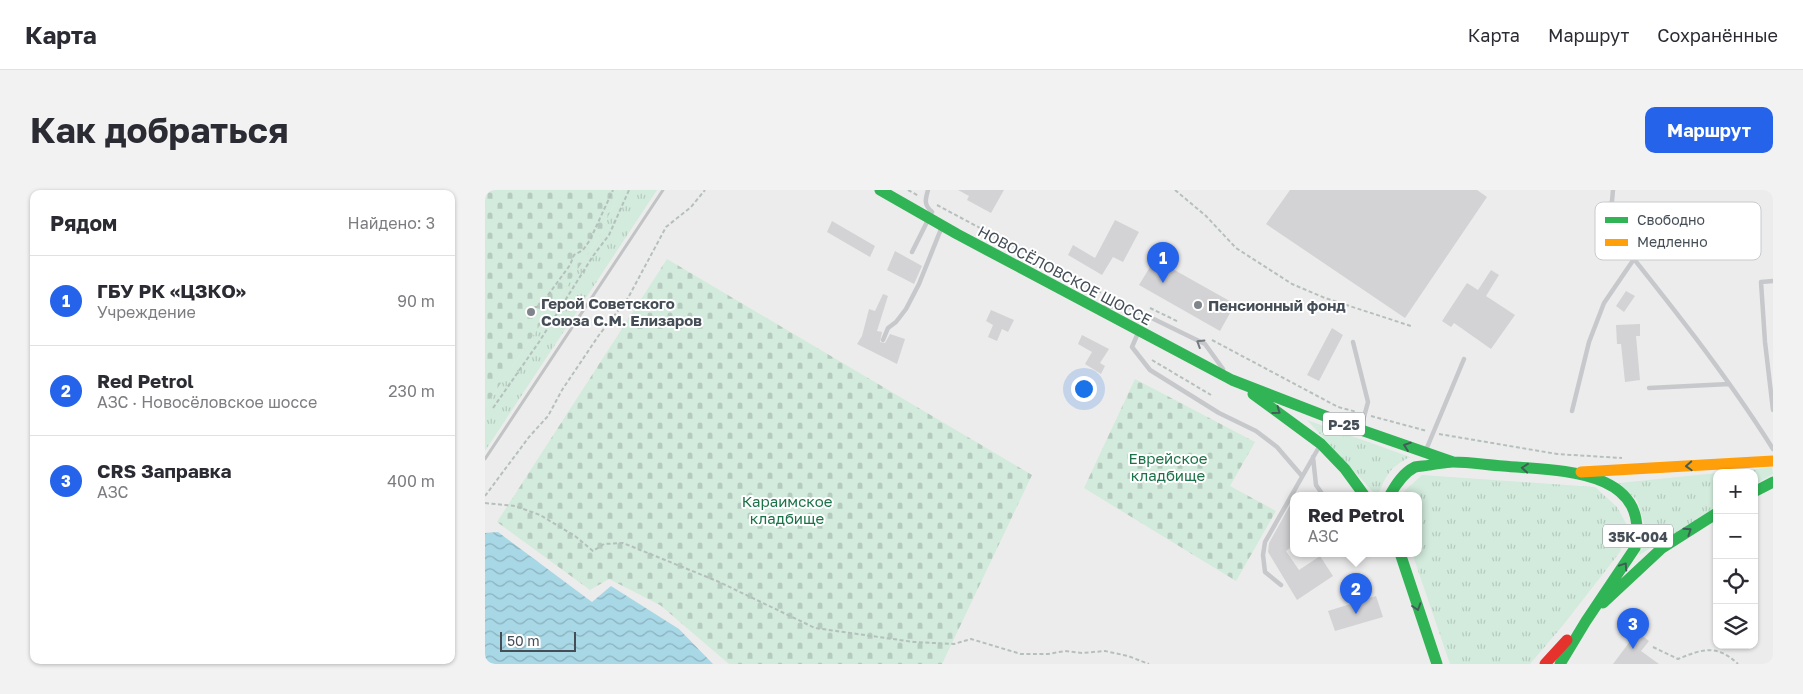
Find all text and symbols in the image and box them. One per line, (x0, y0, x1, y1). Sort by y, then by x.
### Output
text: Карта (25, 20, 97, 49)
text: Карта (1468, 24, 1520, 46)
text: Маршрут (1548, 24, 1629, 46)
text: Сохранённые (1657, 24, 1778, 46)
button: Маршрут (1645, 107, 1773, 153)
text: Как добраться (30, 109, 288, 151)
legend (1595, 202, 1761, 260)
text: Рядом (50, 210, 117, 236)
text: Свободно (1637, 211, 1705, 228)
text: Найдено: 3 (348, 213, 435, 233)
street label: НОВОСЁЛОВСКОЕ ШОССЕ (975, 221, 1155, 329)
text: Медленно (1637, 233, 1708, 250)
pin: 1 (1147, 242, 1179, 283)
text: ГБУ РК «ЦЗКО» (97, 279, 246, 302)
text: 1 (62, 291, 70, 311)
text: 90 m (397, 291, 435, 311)
place label: Герой Советского Союза С.М. Елизаров (541, 294, 702, 329)
place label: Пенсионный фонд (1208, 296, 1346, 314)
marker: Пенсионный фонд (1192, 299, 1204, 311)
text: Учреждение (97, 302, 196, 322)
marker: Герой Советского Союза С.М. Елизаров (525, 306, 537, 318)
one-way arrow (1196, 340, 1205, 350)
text: Red Petrol (97, 369, 194, 392)
your location (1071, 376, 1097, 402)
text: 2 (61, 381, 71, 401)
text: 230 m (388, 381, 435, 401)
text: АЗС · Новосёловское шоссе (97, 392, 317, 412)
one-way arrow (1271, 406, 1280, 414)
road number: Р-25 (1323, 412, 1365, 435)
one-way arrow (1403, 442, 1412, 452)
park label: Еврейское кладбище (1129, 449, 1208, 484)
text: CRS Заправка (97, 459, 232, 482)
one-way arrow (1685, 460, 1693, 471)
one-way arrow (1521, 463, 1529, 474)
map controls (1713, 469, 1758, 649)
button: + (1713, 469, 1758, 514)
text: 3 (61, 471, 71, 491)
text: 400 m (387, 471, 435, 491)
text: АЗС (97, 482, 128, 502)
park label: Караимское кладбище (742, 492, 833, 527)
popup (1290, 492, 1422, 557)
text: Red Petrol (1308, 503, 1404, 526)
button: − (1713, 514, 1758, 559)
road number: 35К-004 (1603, 524, 1673, 548)
text: АЗС (1308, 526, 1339, 546)
one-way arrow (1682, 528, 1691, 537)
button: locate (1713, 559, 1758, 604)
one-way arrow (1618, 563, 1627, 572)
pin: 2 (1340, 573, 1372, 614)
one-way arrow (1411, 602, 1421, 611)
button: layers (1713, 604, 1758, 649)
pin: 3 (1617, 608, 1649, 649)
scale bar (500, 629, 576, 652)
text: 50 m (507, 632, 540, 649)

